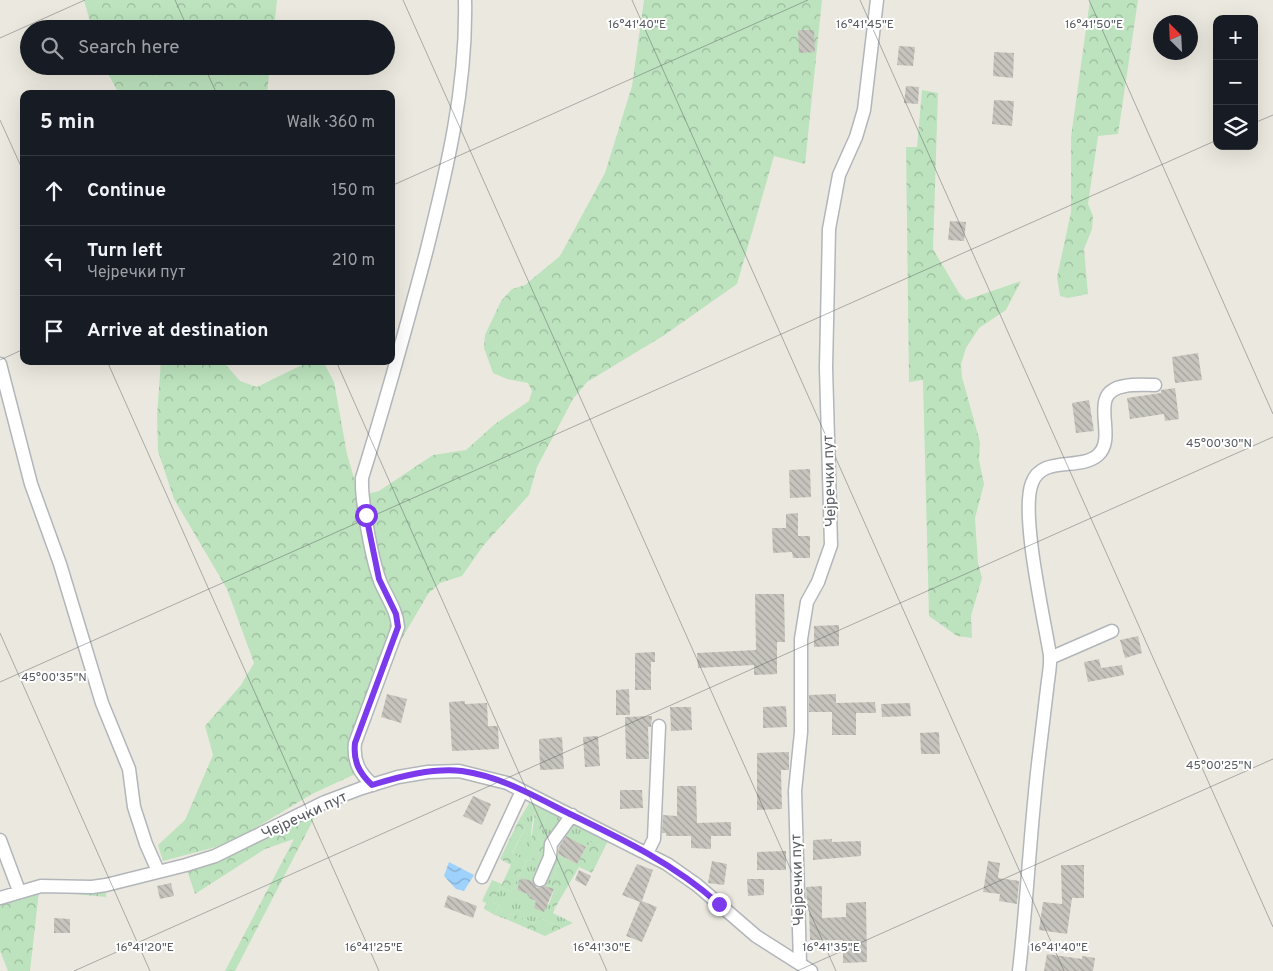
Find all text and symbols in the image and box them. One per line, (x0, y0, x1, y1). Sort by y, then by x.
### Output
north arrow (1153, 15, 1198, 60)
map controls (1213, 15, 1258, 150)
button: + (1213, 15, 1258, 60)
text: 16°41'40"E (608, 17, 666, 33)
text: 16°41'45"E (836, 17, 894, 33)
text: 16°41'50"E (1065, 17, 1123, 33)
search box (20, 20, 395, 75)
icon: search (38, 34, 66, 62)
text: Search here (78, 36, 180, 60)
button: − (1213, 60, 1258, 105)
button: layers (1213, 105, 1258, 150)
text: 5 min (40, 109, 95, 136)
text: Walk · 360 m (287, 113, 375, 133)
icon: ahead (40, 177, 68, 205)
text: Continue (87, 179, 166, 203)
text: 150 m (332, 181, 375, 201)
text: Turn left (87, 239, 163, 263)
icon: left (40, 247, 68, 275)
text: 210 m (332, 251, 375, 271)
text: Чејречки пут (87, 263, 186, 283)
icon: arrive (40, 317, 68, 345)
text: Arrive at destination (87, 319, 268, 343)
street label: Чејречки пут (819, 434, 842, 527)
text: 45°00'30"N (1186, 436, 1252, 452)
route start (355, 504, 378, 527)
text: 45°00'35"N (21, 670, 87, 686)
text: 45°00'25"N (1186, 758, 1252, 774)
street label: Чејречки пут (259, 788, 351, 845)
street label: Чејречки пут (787, 833, 810, 926)
route end (708, 893, 731, 916)
text: 16°41'20"E (116, 940, 174, 956)
text: 16°41'25"E (345, 940, 403, 956)
text: 16°41'30"E (573, 940, 631, 956)
text: 16°41'35"E (802, 940, 860, 956)
text: 16°41'40"E (1030, 940, 1088, 956)

